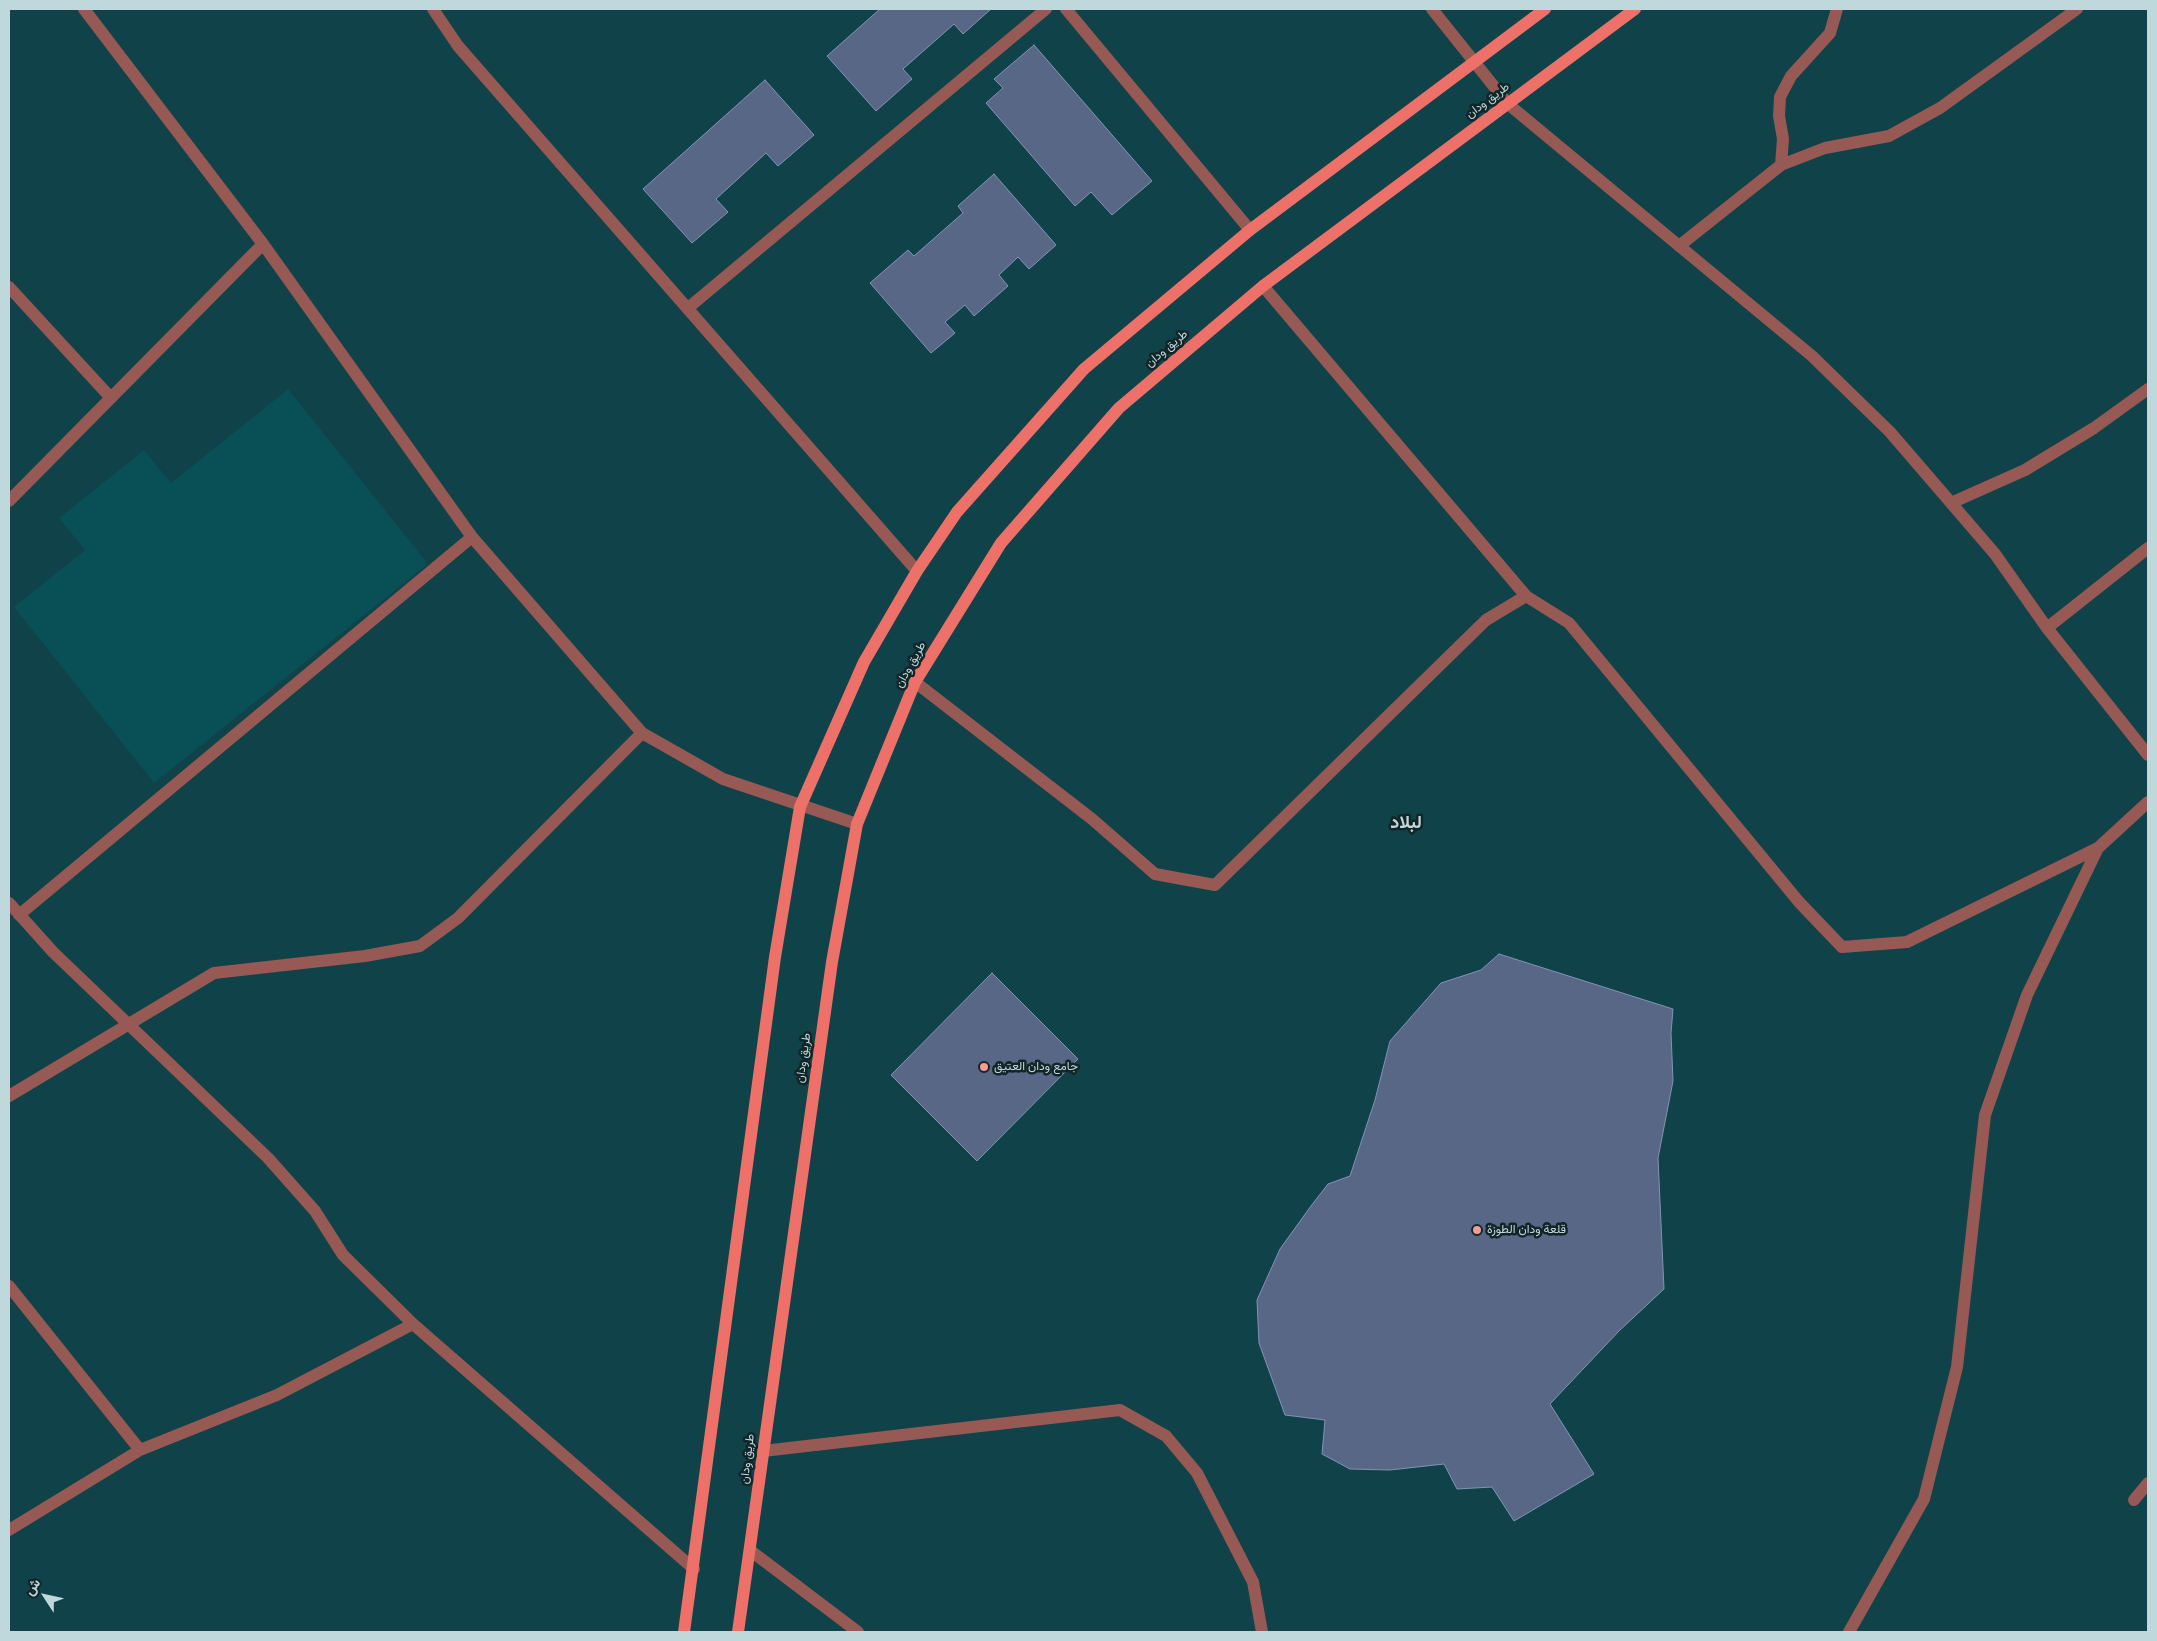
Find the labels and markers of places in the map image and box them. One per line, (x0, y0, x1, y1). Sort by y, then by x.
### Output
place label: جامع ودان العتيق (994, 1060, 1078, 1074)
marker: جامع ودان العتيق (978, 1061, 990, 1073)
place label: قلعة ودان الطوزة (1487, 1223, 1566, 1237)
marker: قلعة ودان الطوزة (1471, 1224, 1483, 1236)

